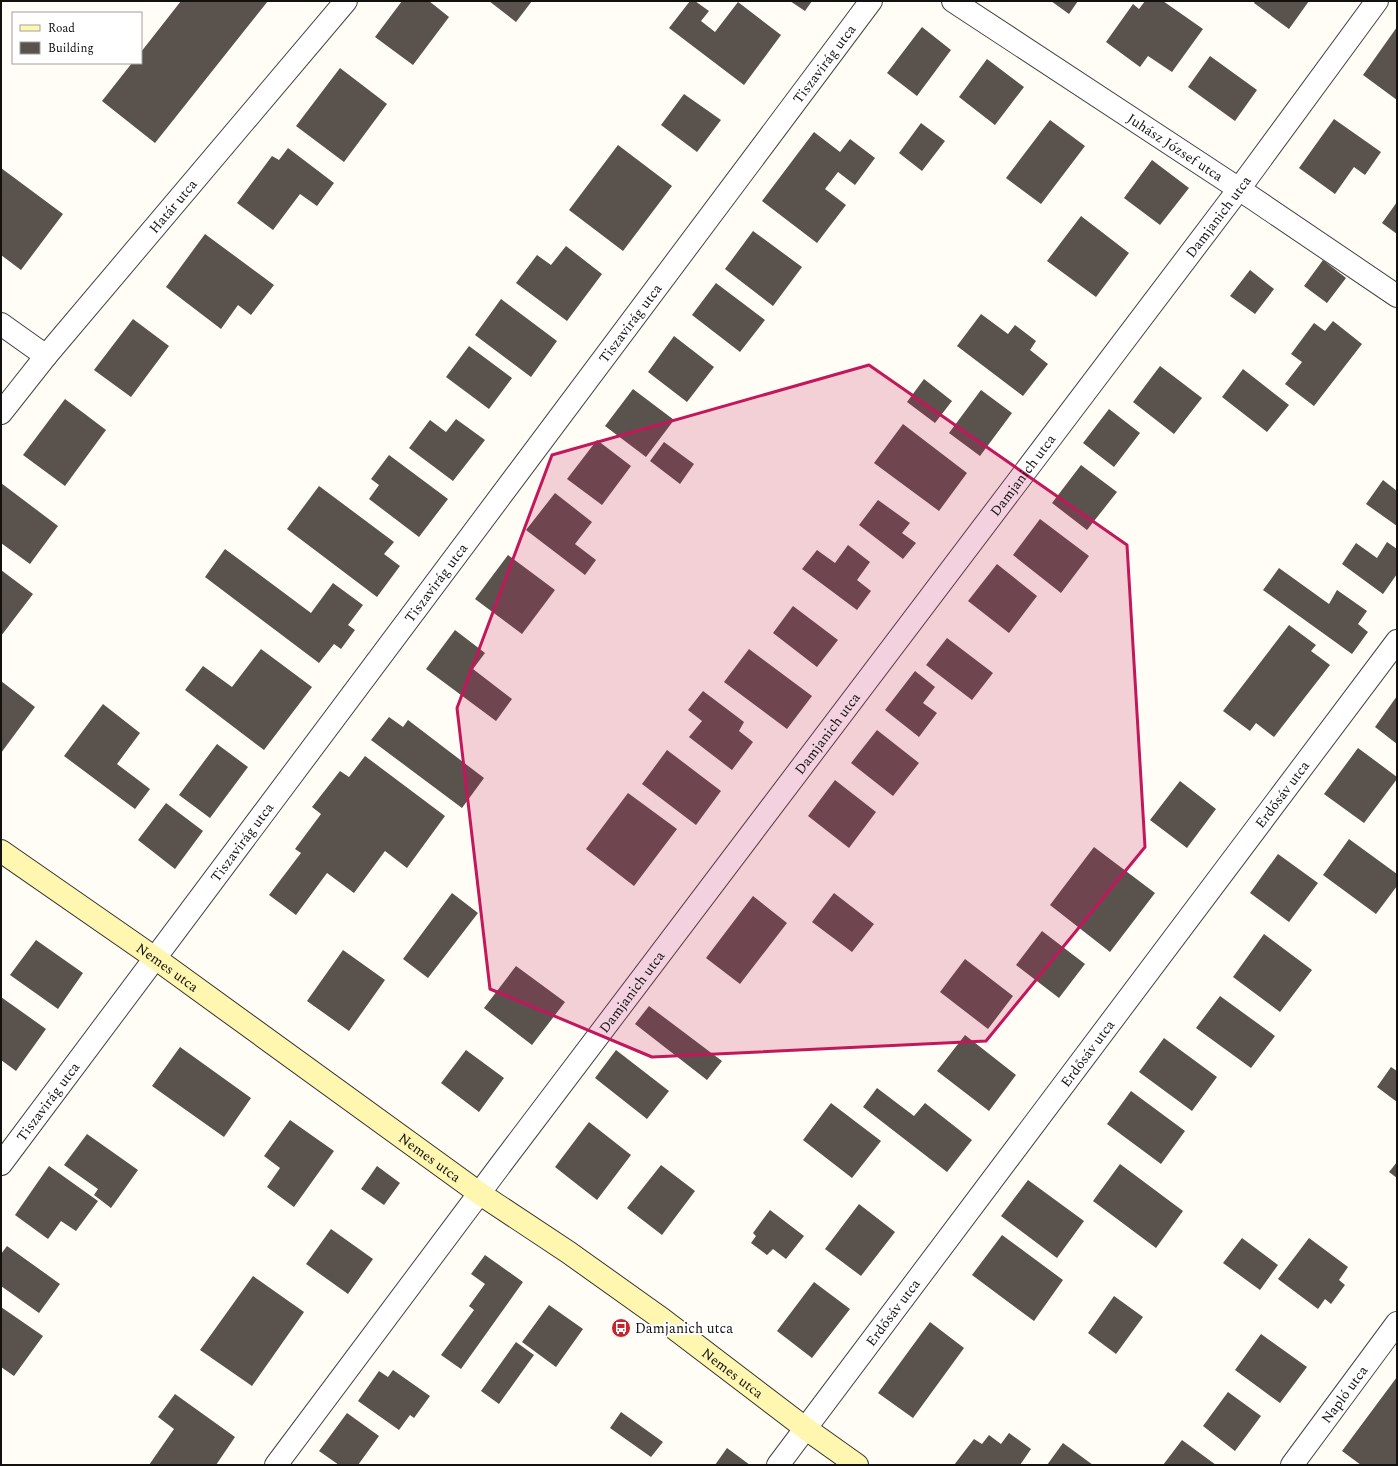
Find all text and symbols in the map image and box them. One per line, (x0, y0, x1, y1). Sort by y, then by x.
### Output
legend (12, 12, 142, 64)
text: Road (48, 19, 75, 38)
street label: Tiszavirág utca (788, 20, 861, 108)
text: Building (48, 39, 94, 58)
street label: Juhász József utca (1123, 108, 1227, 187)
street label: Damjanich utca (1181, 171, 1257, 262)
street label: Határ utca (144, 174, 202, 238)
street label: Tiszavirág utca (594, 279, 667, 368)
street label: Damjanich utca (985, 430, 1061, 521)
street label: Tiszavirág utca (400, 539, 473, 627)
street label: Damjanich utca (790, 688, 866, 779)
street label: Erdősáv utca (1250, 756, 1315, 833)
street label: Tiszavirág utca (205, 798, 279, 887)
street label: Nemes utca (132, 938, 203, 997)
street label: Damjanich utca (594, 946, 670, 1038)
street label: Erdősáv utca (1055, 1015, 1120, 1092)
street label: Tiszavirág utca (11, 1058, 85, 1146)
street label: Nemes utca (394, 1128, 465, 1188)
street label: Erdősáv utca (861, 1274, 926, 1351)
bus stop icon: Damjanich utca (610, 1317, 632, 1339)
place label: Damjanich utca (635, 1318, 733, 1339)
street label: Nemes utca (697, 1343, 768, 1404)
street label: Napló utca (1316, 1361, 1373, 1428)

